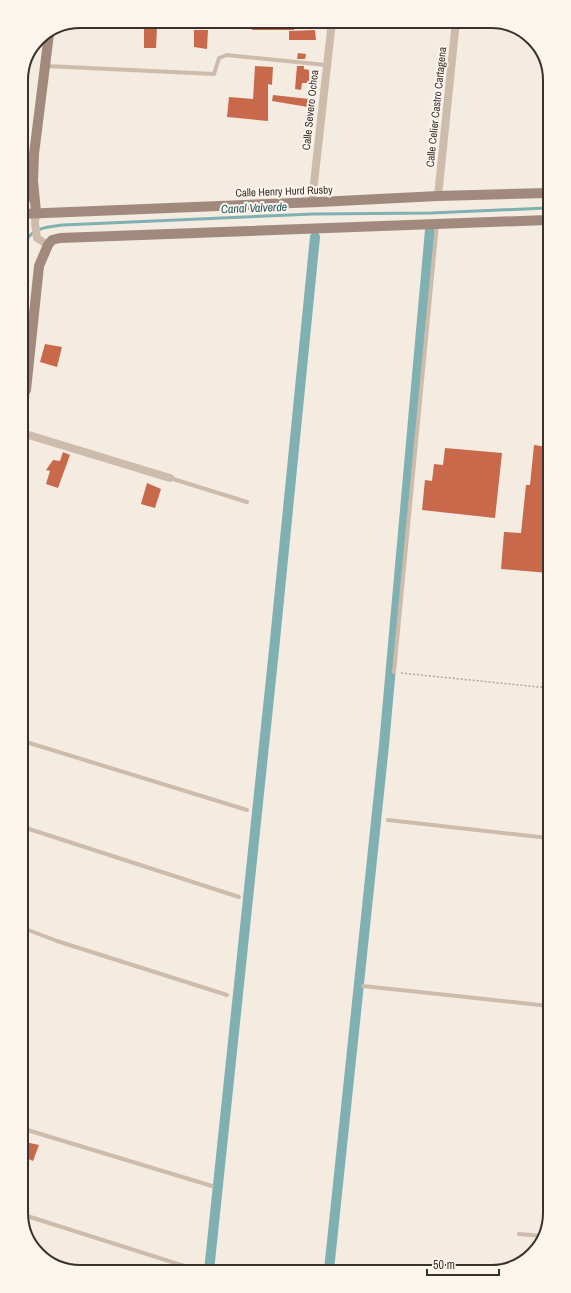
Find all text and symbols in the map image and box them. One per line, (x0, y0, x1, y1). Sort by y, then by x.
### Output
street label: Calle Celier Castro Cartagena (423, 46, 449, 168)
street label: Calle Severo Ochoa (299, 69, 321, 151)
street label: Calle Henry Hurd Rusby (235, 182, 333, 200)
water label: Canal Valverde (221, 199, 288, 217)
scale bar (427, 1251, 499, 1277)
text: 50 m (433, 1257, 455, 1273)

